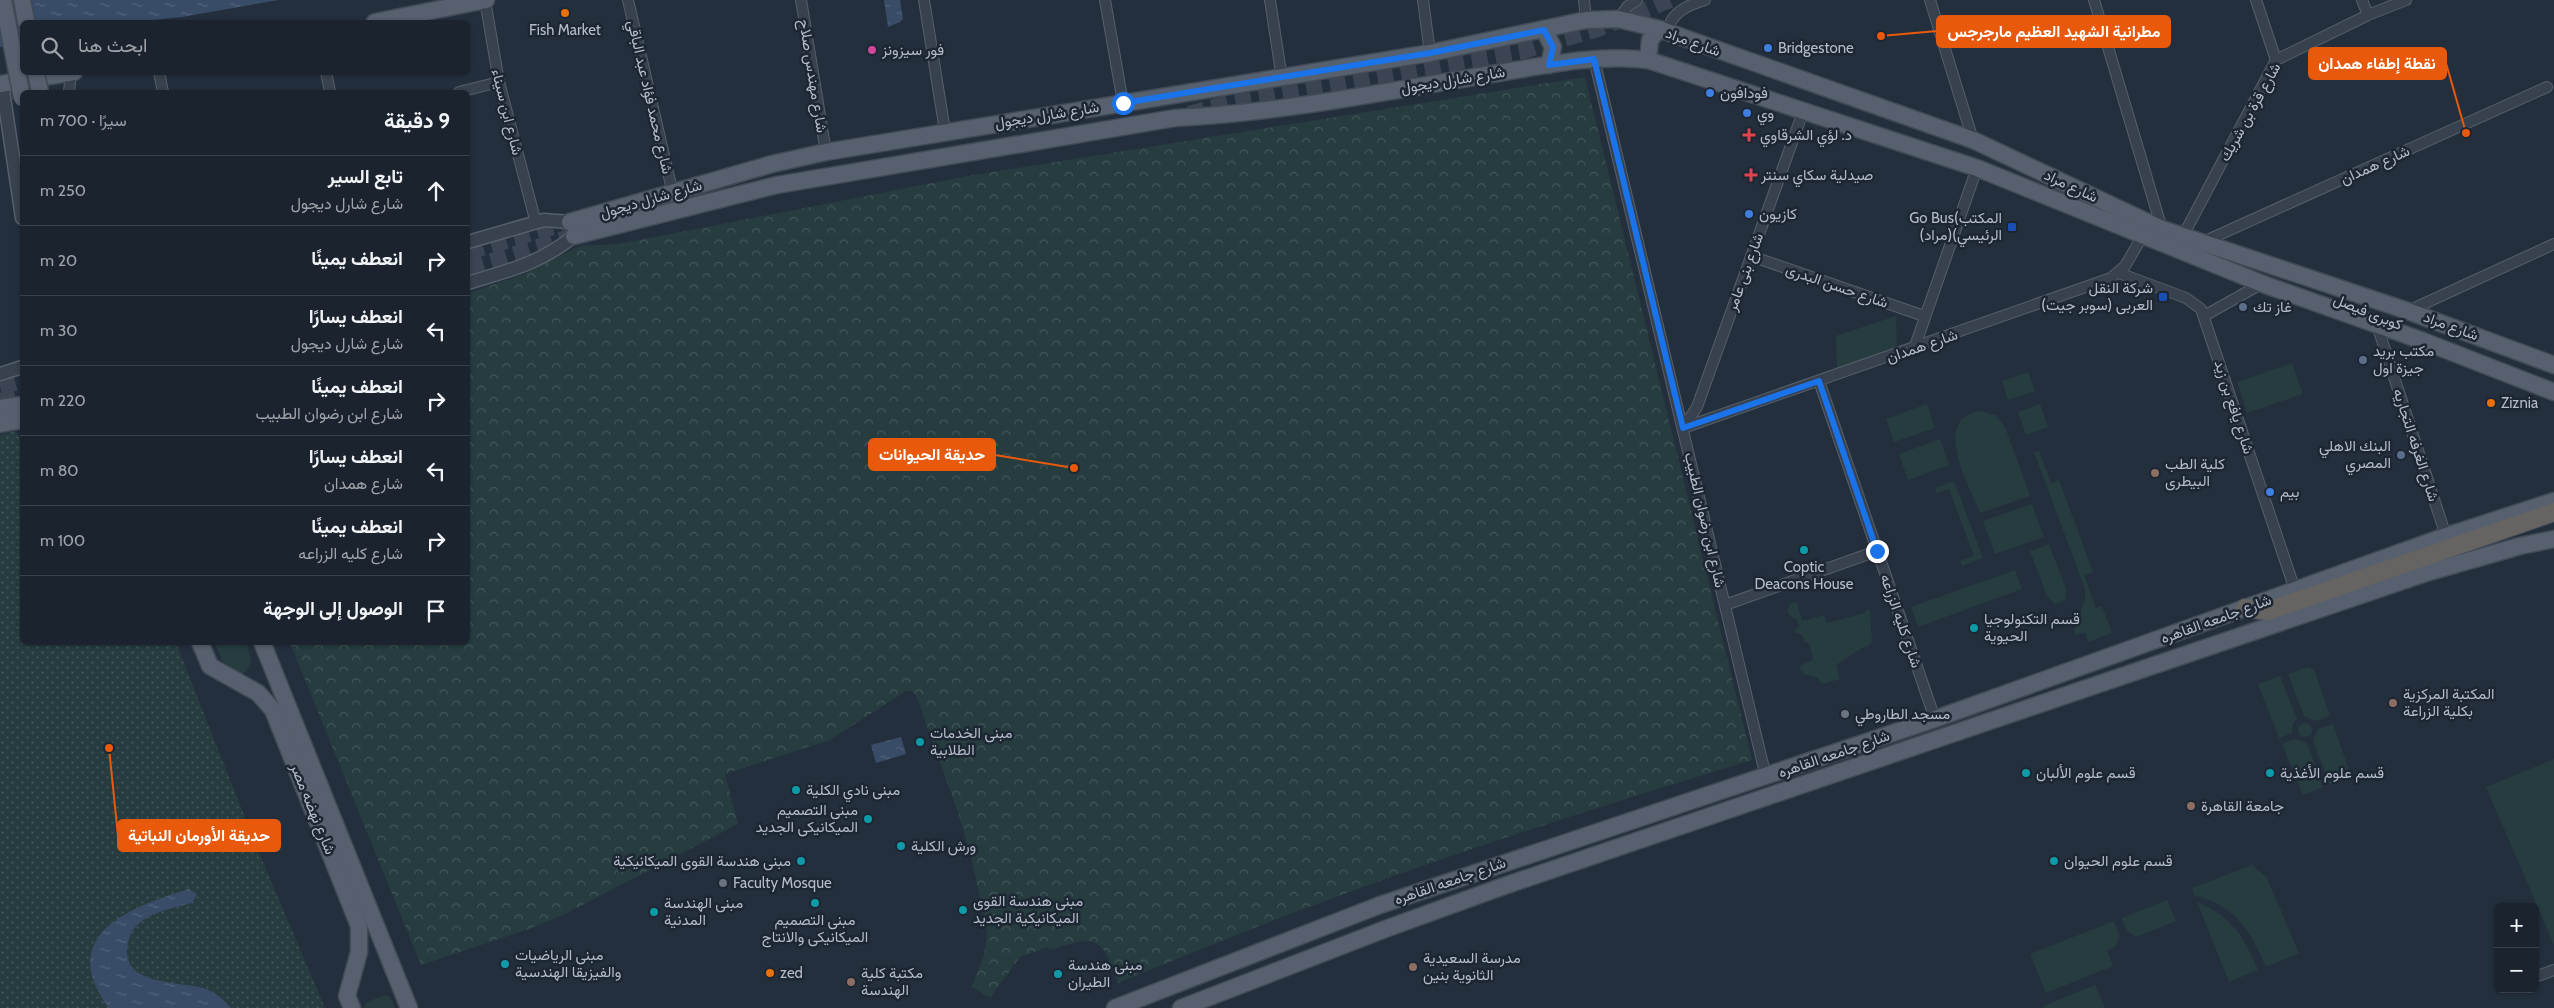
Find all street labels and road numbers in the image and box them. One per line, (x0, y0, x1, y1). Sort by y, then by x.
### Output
street label: شارع محمد فؤاد عبد الباقي (620, 18, 676, 177)
street label: شارع مهندس صلاح (793, 18, 831, 135)
street label: شارع مراد (1662, 24, 1723, 62)
street label: شارع قرة بن شريك (2215, 59, 2286, 165)
street label: شارع شارل ديجول (1400, 63, 1507, 99)
street label: شارع ابن سيناء (486, 67, 526, 157)
street label: شارع شارل ديجول (994, 98, 1101, 134)
street label: شارع همدان (2337, 142, 2414, 190)
street label: شارع مراد (2041, 166, 2101, 208)
street label: شارع شارل ديجول (598, 176, 705, 224)
street label: شارع بنى عامر (1722, 230, 1769, 315)
street label: شارع حسن البدرى (1783, 260, 1891, 314)
street label: كوبرى فيصل (2331, 290, 2405, 335)
street label: شارع مراد (2420, 308, 2481, 346)
street label: شارع همدان (1884, 325, 1961, 368)
street label: شارع يافع بن زيد (2208, 358, 2258, 457)
street label: شارع الغرفه التجاريه (2387, 386, 2443, 504)
street label: شارع ابن رضوان الطبيب (1679, 451, 1729, 590)
street label: شارع كليه الزراعه (1875, 572, 1926, 671)
street label: شارع جامعه القاهره (2158, 591, 2275, 649)
street label: شارع جامعه القاهره (1776, 726, 1893, 783)
street label: شارع نهضه مصر (284, 760, 339, 858)
street label: شارع جامعه القاهره (1392, 853, 1509, 910)

